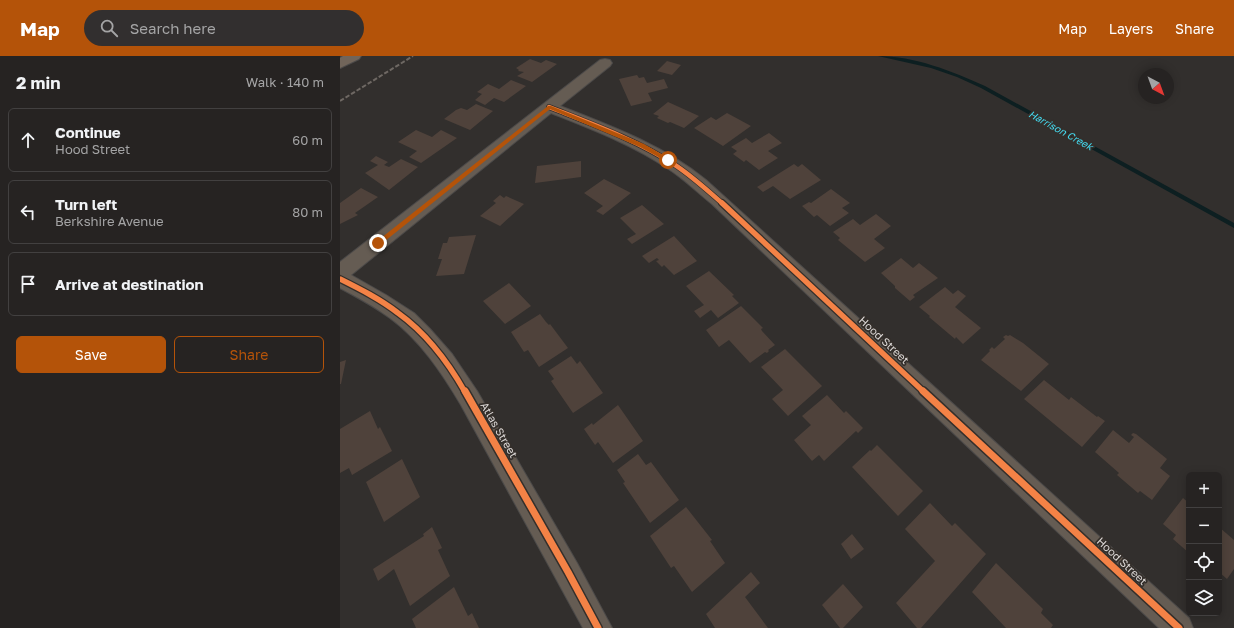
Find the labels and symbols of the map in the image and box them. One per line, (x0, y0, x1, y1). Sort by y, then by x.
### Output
north arrow (1138, 68, 1174, 104)
water label: Harrison Creek (1027, 107, 1096, 153)
route start (659, 151, 677, 169)
route end (369, 234, 387, 252)
street label: Hood Street (857, 313, 912, 366)
street label: Atlas Street (478, 400, 521, 460)
street label: Hood Street (1095, 534, 1150, 587)

